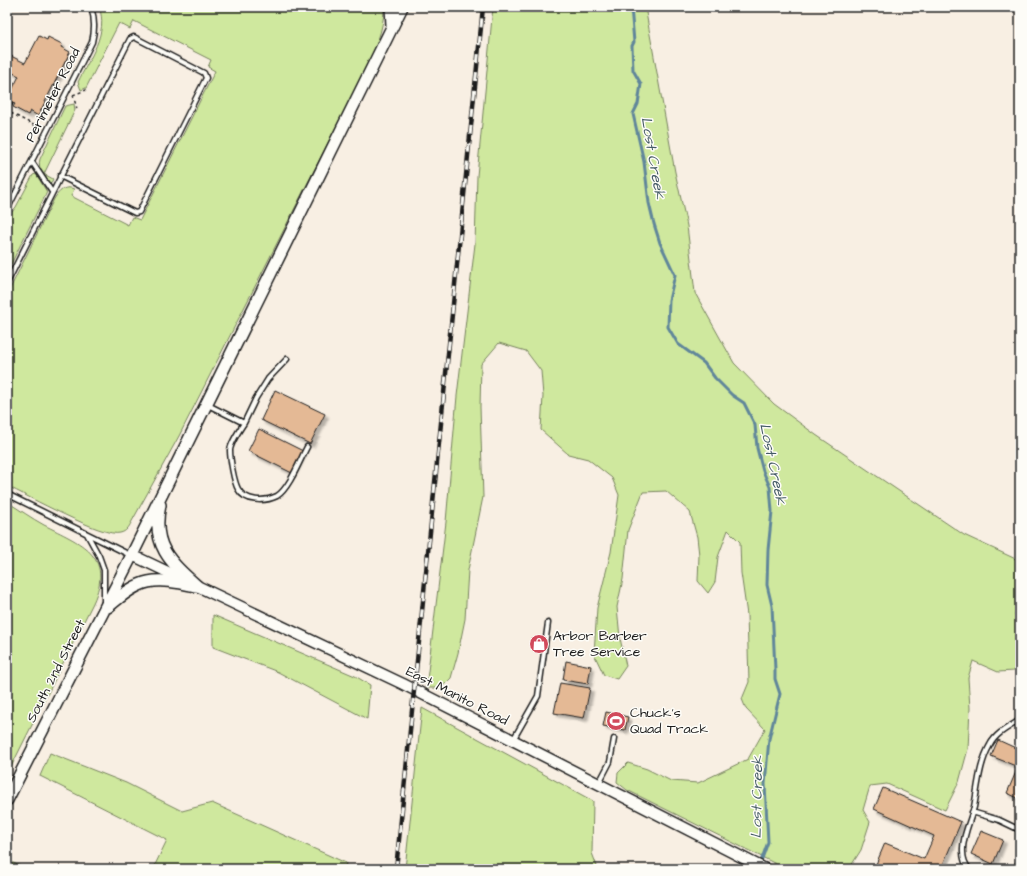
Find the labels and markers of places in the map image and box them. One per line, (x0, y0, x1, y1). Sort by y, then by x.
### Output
place label: Arbor Barber Tree Service (553, 626, 647, 662)
shop icon: Arbor Barber Tree Service (528, 633, 550, 655)
place label: Chuck's Quad Track (630, 703, 708, 739)
sports icon: Chuck's Quad Track (605, 710, 627, 732)

